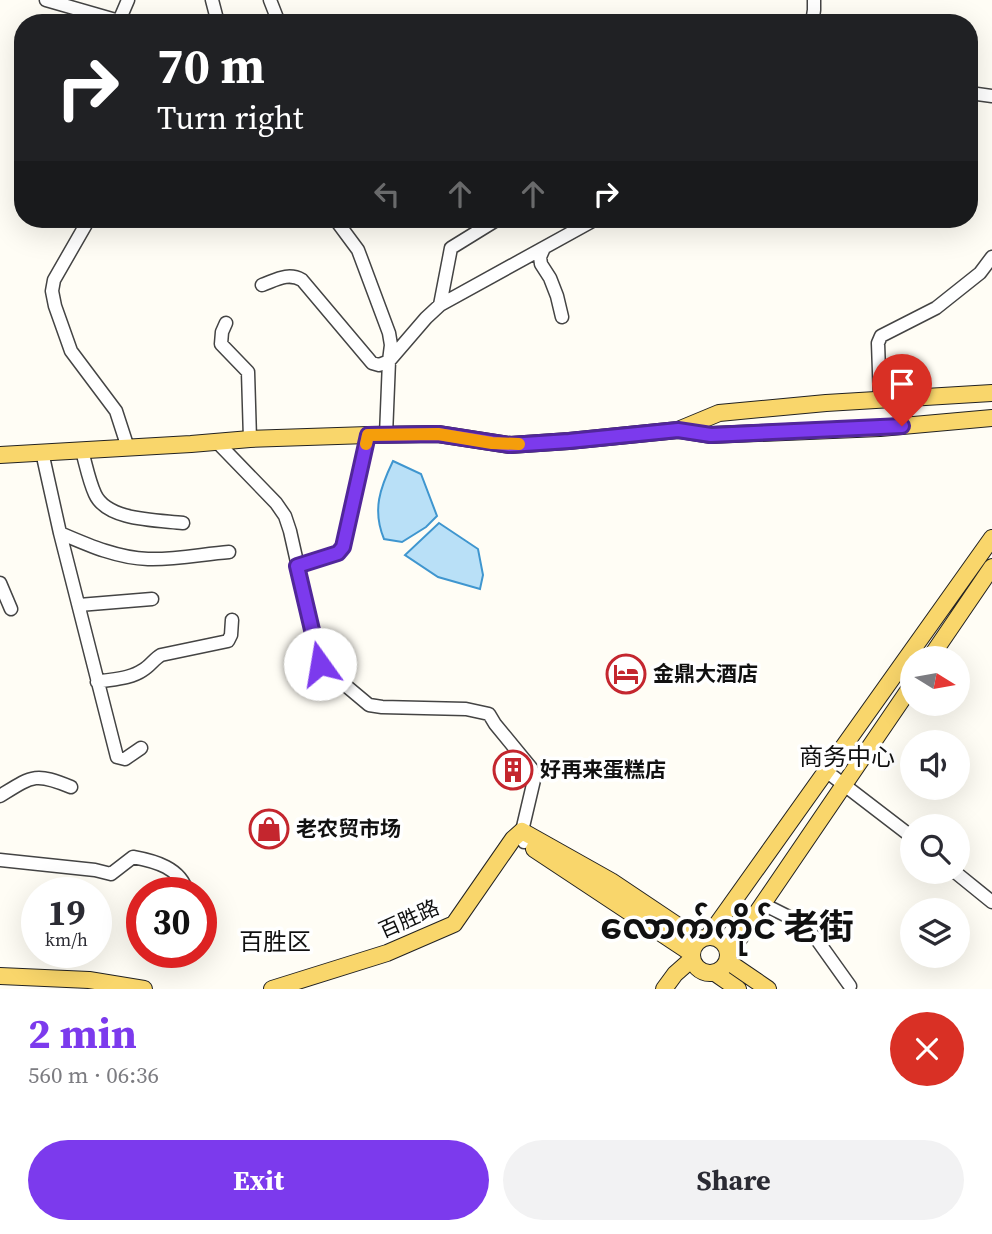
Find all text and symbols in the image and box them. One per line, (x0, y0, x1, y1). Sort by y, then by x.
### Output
text: 70 m (157, 32, 265, 99)
icon: right (42, 42, 133, 133)
text: Turn right (157, 96, 303, 140)
icon: left (368, 175, 406, 213)
icon: ahead (441, 175, 479, 213)
icon: ahead (514, 175, 552, 213)
icon: right (587, 175, 625, 213)
pin (872, 354, 932, 426)
icon: arrive (883, 365, 921, 403)
position arrow (283, 627, 357, 701)
north arrow (900, 646, 970, 716)
map controls (900, 646, 970, 968)
hotel icon: 金鼎大酒店 (605, 653, 647, 695)
place label: 金鼎大酒店 (653, 659, 758, 688)
button: sound (900, 730, 970, 800)
district label: 商务中心 (799, 740, 895, 773)
building icon: 好再来蛋糕店 (492, 749, 534, 791)
place label: 好再来蛋糕店 (540, 755, 666, 784)
shop icon: 老农贸市场 (248, 808, 290, 850)
place label: 老农贸市场 (296, 814, 401, 843)
button: search (900, 814, 970, 884)
speed limit sign: 30 (126, 877, 217, 968)
text: 19 (48, 889, 85, 937)
street label: 百胜路 (374, 892, 443, 945)
button: layers (900, 898, 970, 968)
district label: လောက်ကိုင် 老街 (600, 902, 854, 956)
district label: 百胜区 (239, 925, 311, 958)
text: km/h (45, 927, 88, 952)
text: 2 min (28, 1004, 137, 1062)
button: close (890, 1012, 964, 1086)
text: 560 m · 06:36 (28, 1059, 159, 1091)
button: Exit (28, 1140, 489, 1220)
button: Share (503, 1140, 964, 1220)

